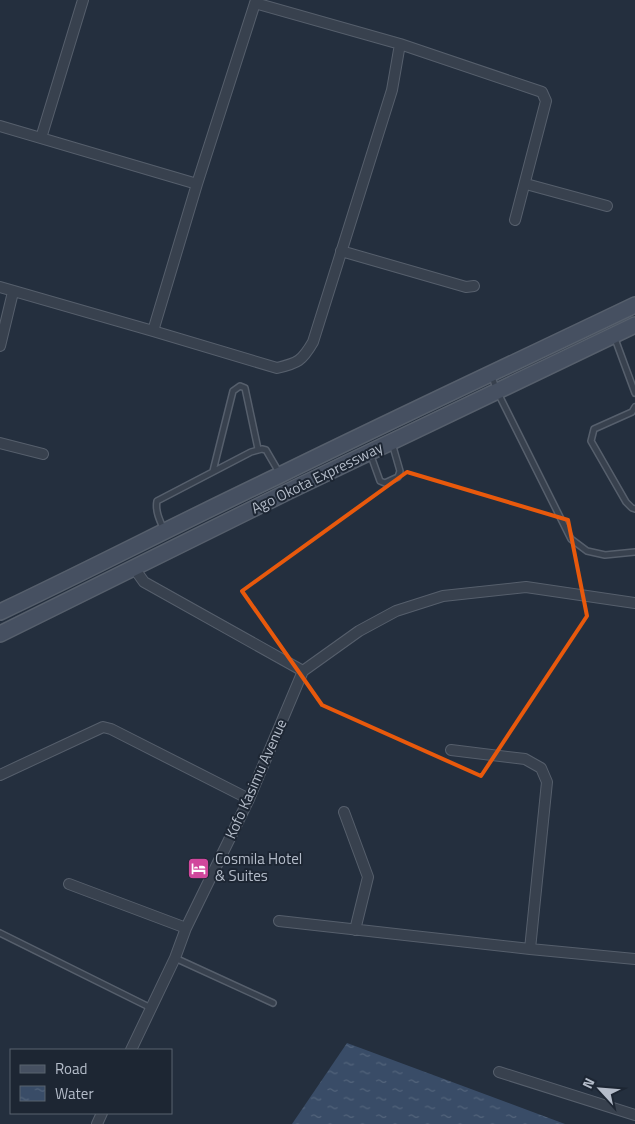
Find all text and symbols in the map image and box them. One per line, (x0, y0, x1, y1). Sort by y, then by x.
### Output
street label: Ago Okota Expressway (247, 436, 387, 519)
street label: Kofo Kasimu Avenue (219, 715, 292, 843)
place label: Cosmila Hotel & Suites (215, 847, 302, 887)
hotel icon: Cosmila Hotel & Suites (187, 856, 211, 880)
legend (10, 1049, 172, 1114)
text: Road (55, 1057, 87, 1080)
north arrow (575, 1064, 625, 1114)
text: N (576, 1074, 599, 1092)
text: Water (55, 1082, 94, 1105)

